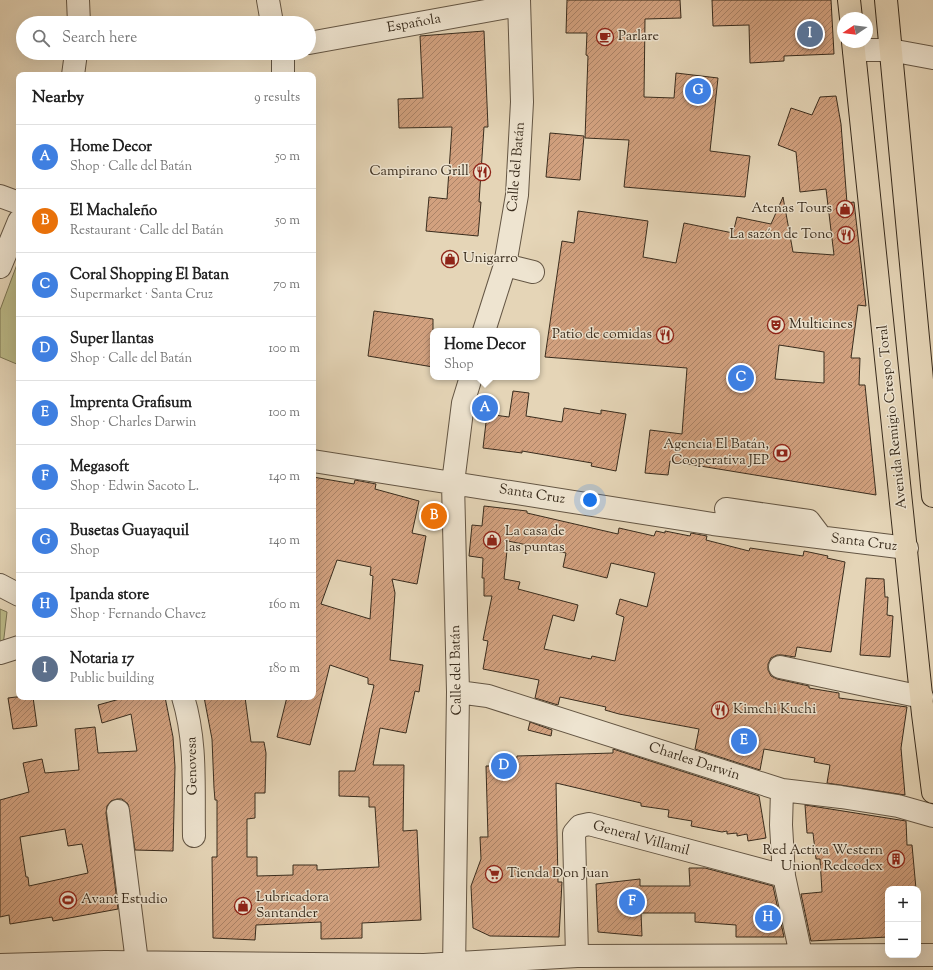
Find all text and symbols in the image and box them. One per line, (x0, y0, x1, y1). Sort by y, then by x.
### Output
street label: Española (386, 9, 443, 39)
north arrow (837, 12, 873, 48)
search box (16, 16, 316, 60)
pin: I (797, 19, 823, 49)
icon: search (30, 27, 52, 49)
cafe icon: Parlare (595, 27, 615, 47)
place label: Parlare (618, 27, 659, 47)
text: Search here (62, 28, 137, 49)
pin: G (685, 76, 711, 106)
text: Nearby (32, 86, 84, 110)
text: 9 results (254, 89, 300, 107)
street label: Calle del Batán (503, 121, 531, 213)
text: Home Decor (70, 137, 152, 158)
text: A (40, 148, 50, 166)
text: 50 m (275, 148, 300, 166)
text: Shop · Calle del Batán (70, 158, 192, 176)
place label: Campirano Grill (369, 162, 469, 182)
restaurant icon: Campirano Grill (472, 162, 492, 182)
place label: Atenas Tours (751, 199, 832, 219)
shop icon: Atenas Tours (835, 199, 855, 219)
text: El Machaleño (70, 201, 157, 222)
text: B (41, 212, 49, 230)
text: 50 m (275, 212, 300, 230)
text: Restaurant · Calle del Batán (70, 222, 224, 240)
place label: La sazón de Tono (730, 225, 833, 245)
restaurant icon: La sazón de Tono (836, 225, 856, 245)
shop icon: Unigarro (440, 249, 460, 269)
place label: Unigarro (463, 249, 518, 269)
text: Coral Shopping El Batan (70, 265, 229, 286)
text: C (40, 276, 50, 294)
text: 70 m (273, 276, 300, 294)
text: Supermarket · Santa Cruz (70, 286, 213, 304)
theatre icon: Multicines (766, 315, 786, 335)
place label: Multicines (789, 315, 853, 335)
street label: Avenida Remigio Crespo Toral (873, 324, 913, 510)
place label: Patio de comidas (552, 325, 652, 345)
restaurant icon: Patio de comidas (655, 325, 675, 345)
popup (430, 328, 540, 380)
text: Super llantas (70, 329, 154, 350)
text: Home Decor (444, 335, 526, 356)
text: D (40, 340, 50, 358)
text: 100 m (268, 340, 300, 358)
text: Shop · Calle del Batán (70, 350, 192, 368)
text: Shop (444, 356, 473, 374)
pin: C (728, 363, 754, 393)
text: Imprenta Grafisum (70, 393, 192, 414)
pin: A (472, 393, 498, 423)
text: E (41, 404, 49, 422)
text: 100 m (268, 404, 300, 422)
text: Shop · Charles Darwin (70, 414, 197, 432)
place label: Agencia El Batán, Cooperativa JEP (663, 435, 769, 471)
bank icon: Agencia El Batán, Cooperativa JEP (772, 443, 792, 463)
text: Megasoft (70, 457, 129, 478)
text: F (41, 468, 49, 486)
text: 140 m (269, 468, 300, 486)
text: Shop · Edwin Sacoto L. (70, 478, 199, 496)
street label: Santa Cruz (497, 480, 567, 510)
your location (580, 490, 600, 510)
pin: B (421, 501, 447, 531)
text: Busetas Guayaquil (70, 521, 189, 542)
place label: La casa de las puntas (505, 522, 565, 558)
street label: Santa Cruz (830, 529, 898, 557)
shop icon: La casa de las puntas (482, 530, 502, 550)
text: G (40, 532, 50, 550)
text: 140 m (269, 532, 300, 550)
text: Shop (70, 542, 99, 560)
text: Ipanda store (70, 585, 149, 606)
text: H (40, 596, 50, 614)
text: 160 m (269, 596, 300, 614)
text: Shop · Fernando Chavez (70, 606, 206, 624)
street label: Calle del Batán (446, 625, 468, 715)
text: Notaria 17 (70, 649, 134, 670)
text: I (43, 660, 47, 678)
text: 180 m (269, 660, 300, 678)
text: Public building (70, 670, 154, 688)
restaurant icon: Kimchi Kuchi (710, 700, 730, 720)
place label: Kimchi Kuchi (733, 700, 816, 720)
pin: E (731, 726, 757, 756)
street label: Genovesa (182, 736, 204, 796)
street label: Charles Darwin (646, 738, 742, 786)
pin: D (491, 751, 517, 781)
street label: General Villamil (590, 816, 692, 862)
place label: Red Activa Western Union Redcodex (763, 841, 883, 877)
building icon: Red Activa Western Union Redcodex (886, 849, 906, 869)
supermarket icon: Tienda Don Juan (484, 864, 504, 884)
place label: Tienda Don Juan (507, 864, 609, 884)
map controls (885, 886, 921, 958)
button: + (885, 886, 921, 922)
pin: F (619, 887, 645, 917)
place label: Lubricadora Santander (256, 888, 329, 924)
sports icon: Avant Estudio (58, 890, 78, 910)
place label: Avant Estudio (81, 890, 168, 910)
shop icon: Lubricadora Santander (233, 896, 253, 916)
pin: H (755, 903, 781, 933)
button: − (885, 922, 921, 958)

